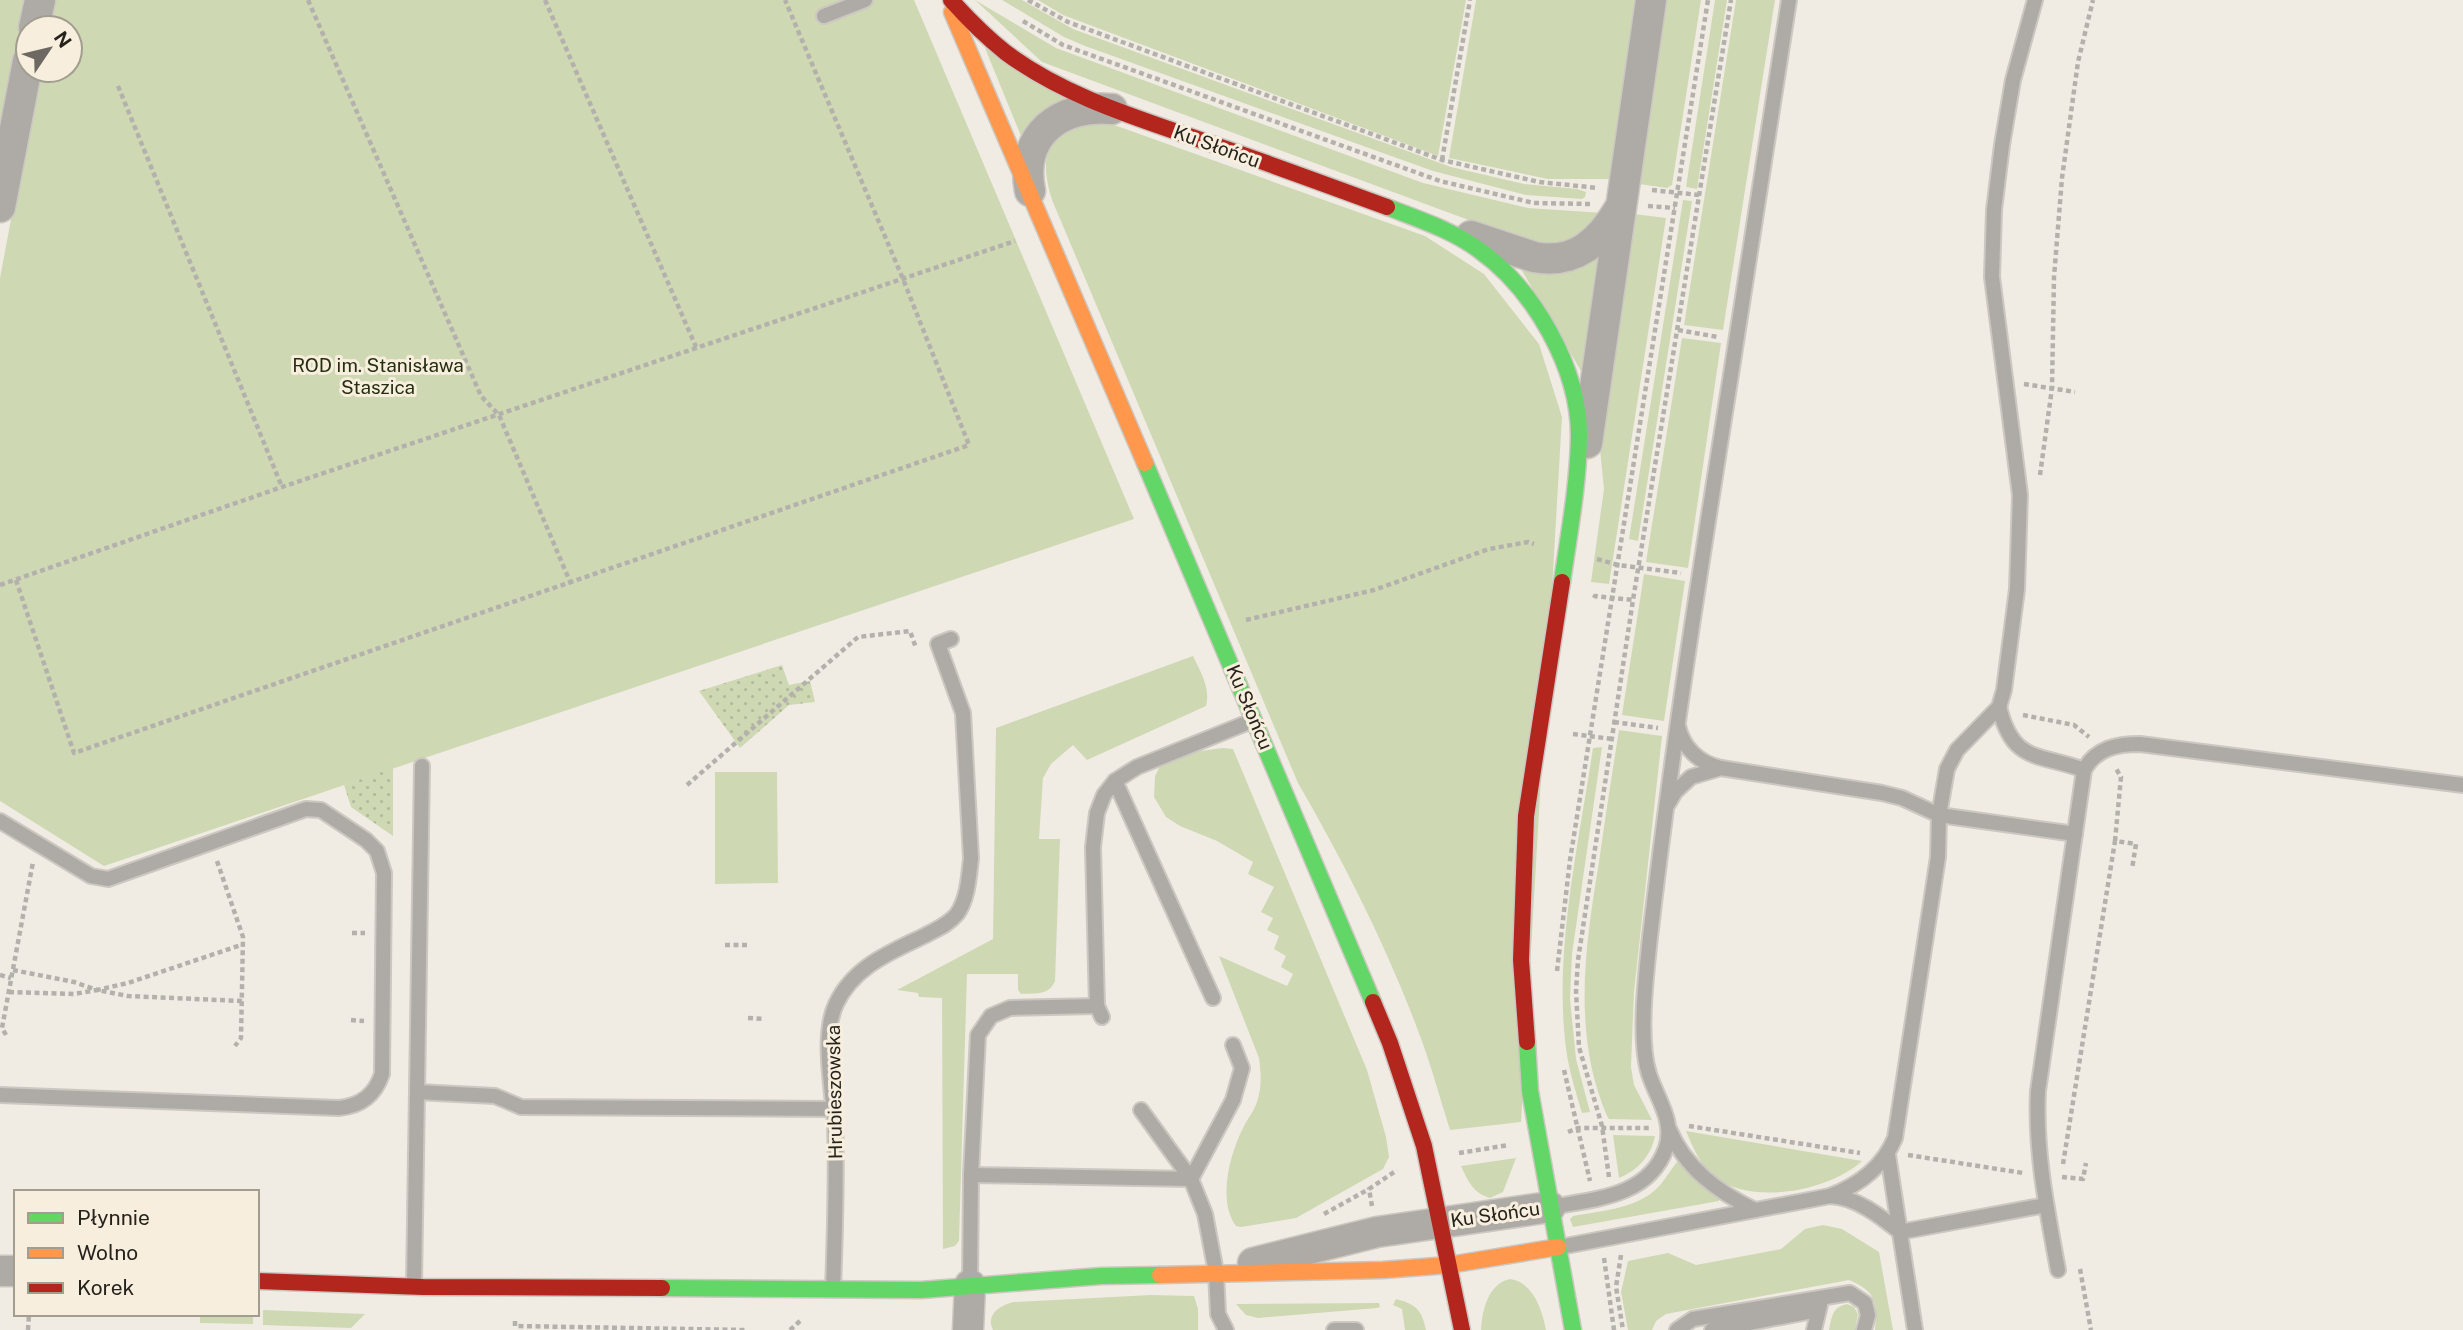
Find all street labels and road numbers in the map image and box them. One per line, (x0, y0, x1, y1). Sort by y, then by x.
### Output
street label: Ku Słońcu (1171, 120, 1263, 172)
street label: Ku Słońcu (1222, 661, 1278, 753)
street label: Hrubieszowska (822, 1025, 846, 1159)
street label: Ku Słońcu (1449, 1197, 1541, 1231)

